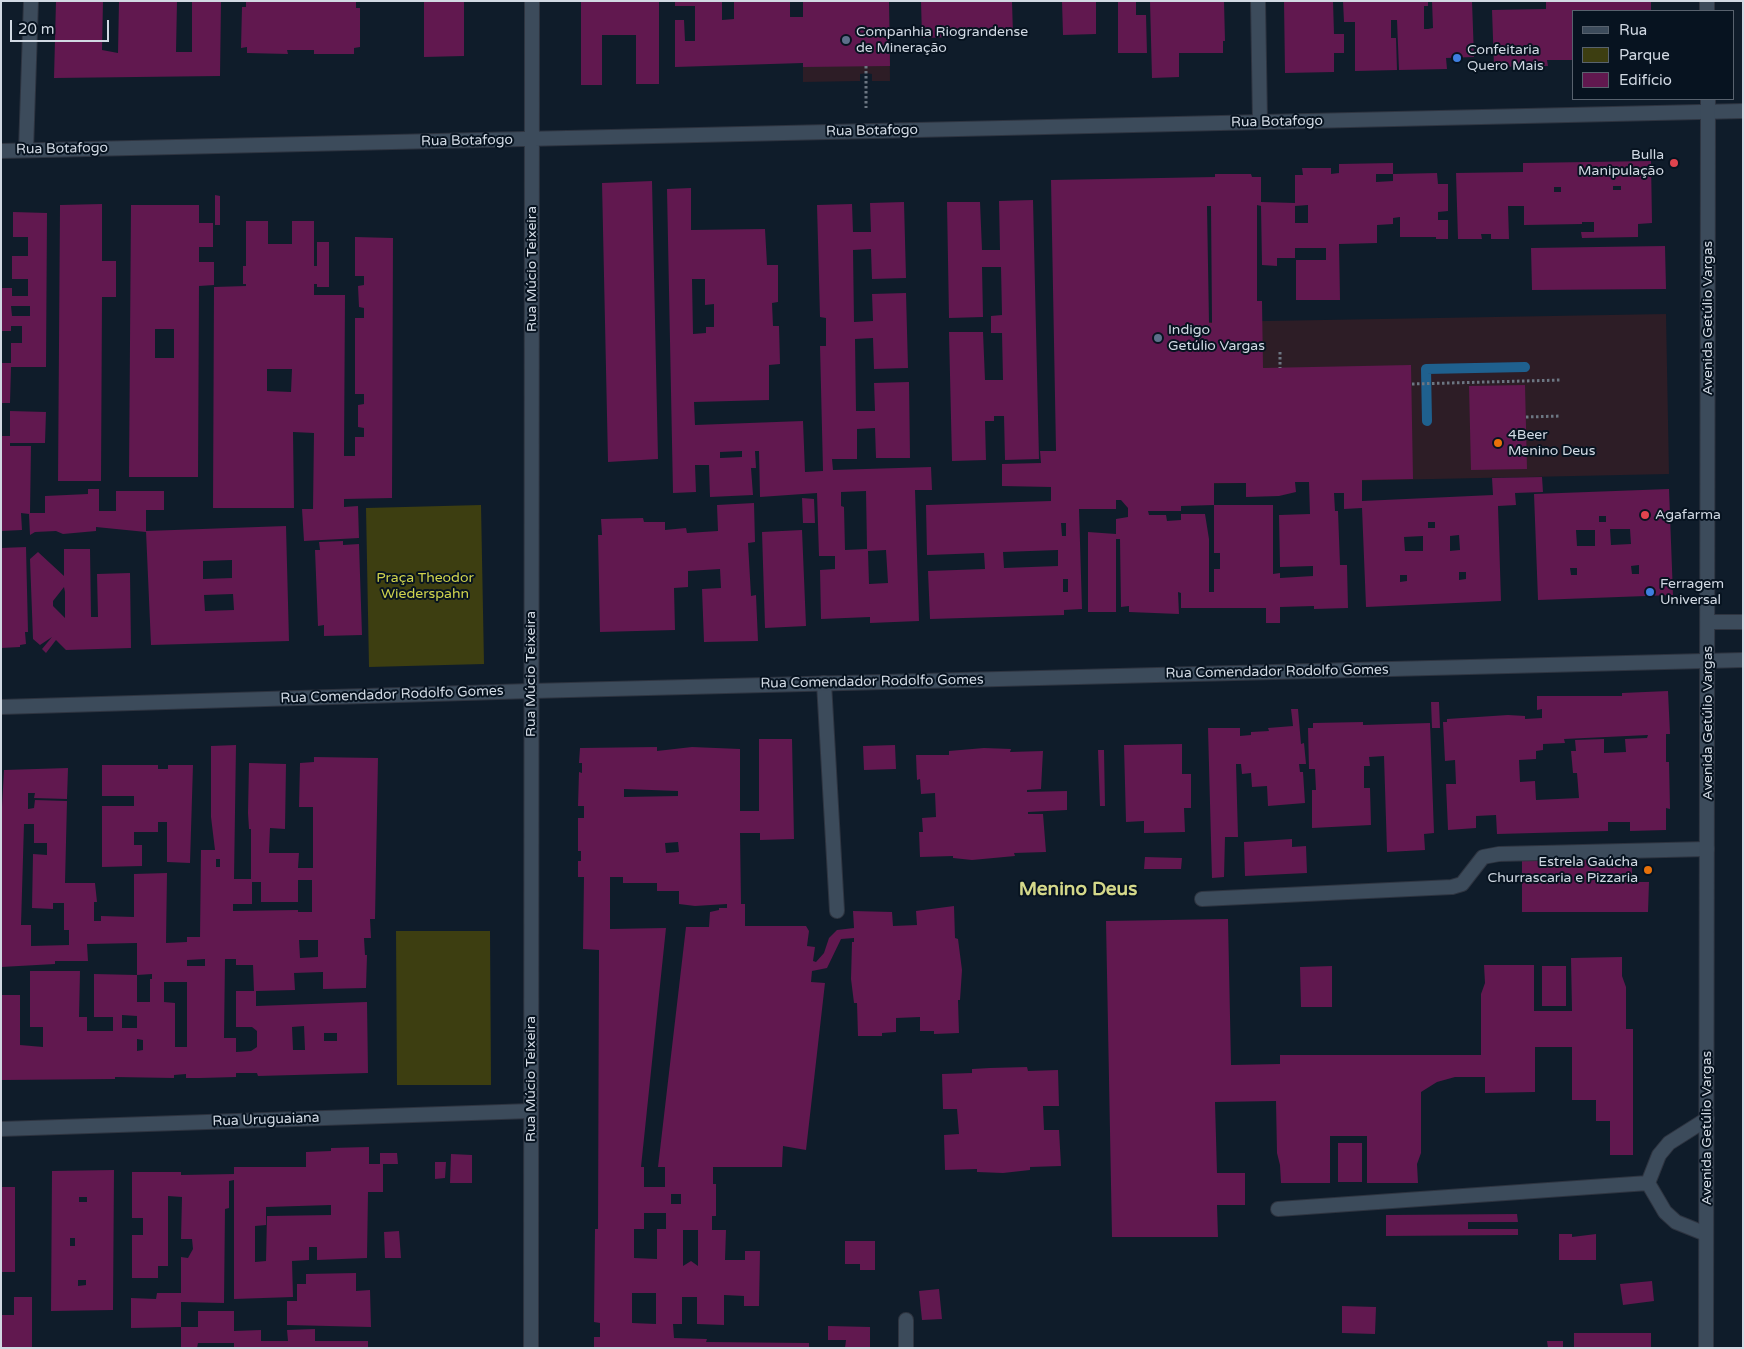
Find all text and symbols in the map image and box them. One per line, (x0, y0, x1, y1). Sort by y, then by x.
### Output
scale bar (12, 10, 111, 42)
legend (1572, 10, 1734, 100)
text: 20 m (18, 20, 55, 38)
text: Rua (1619, 21, 1647, 39)
place label: Companhia Riograndense de Mineração (856, 24, 1028, 56)
marker: Companhia Riograndense de Mineração (840, 34, 852, 46)
place label: Confeitaria Quero Mais (1467, 42, 1544, 74)
text: Parque (1619, 46, 1670, 64)
marker: Confeitaria Quero Mais (1451, 52, 1463, 64)
text: Edifício (1619, 71, 1672, 89)
street label: Rua Botafogo (1231, 113, 1323, 131)
street label: Rua Botafogo (826, 122, 918, 140)
street label: Rua Botafogo (421, 132, 513, 150)
street label: Rua Botafogo (16, 140, 108, 158)
place label: Bulla Manipulação (1578, 147, 1664, 180)
marker: Bulla Manipulação (1668, 157, 1680, 169)
street label: Rua Múcio Teixeira (524, 206, 540, 332)
street label: Avenida Getúlio Vargas (1700, 241, 1716, 395)
place label: Indigo Getúlio Vargas (1168, 322, 1265, 354)
marker: Indigo Getúlio Vargas (1152, 332, 1164, 344)
place label: 4Beer Menino Deus (1508, 427, 1595, 460)
marker: 4Beer Menino Deus (1492, 437, 1504, 449)
place label: Agafarma (1655, 507, 1721, 523)
marker: Agafarma (1639, 509, 1651, 521)
park label: Praça Theodor Wiederspahn (376, 570, 474, 602)
place label: Ferragem Universal (1660, 576, 1724, 608)
marker: Ferragem Universal (1644, 586, 1656, 598)
street label: Rua Múcio Teixeira (523, 611, 539, 737)
street label: Avenida Getúlio Vargas (1700, 646, 1716, 800)
street label: Rua Comendador Rodolfo Gomes (1165, 662, 1389, 682)
street label: Rua Comendador Rodolfo Gomes (760, 672, 984, 692)
street label: Rua Comendador Rodolfo Gomes (280, 683, 504, 707)
place label: Estrela Gaúcha Churrascaria e Pizzaria (1487, 854, 1638, 886)
marker: Estrela Gaúcha Churrascaria e Pizzaria (1642, 864, 1654, 876)
district label: Menino Deus (1019, 879, 1137, 901)
street label: Rua Múcio Teixeira (523, 1016, 539, 1142)
street label: Avenida Getúlio Vargas (1699, 1051, 1715, 1205)
street label: Rua Uruguaiana (212, 1110, 320, 1130)

